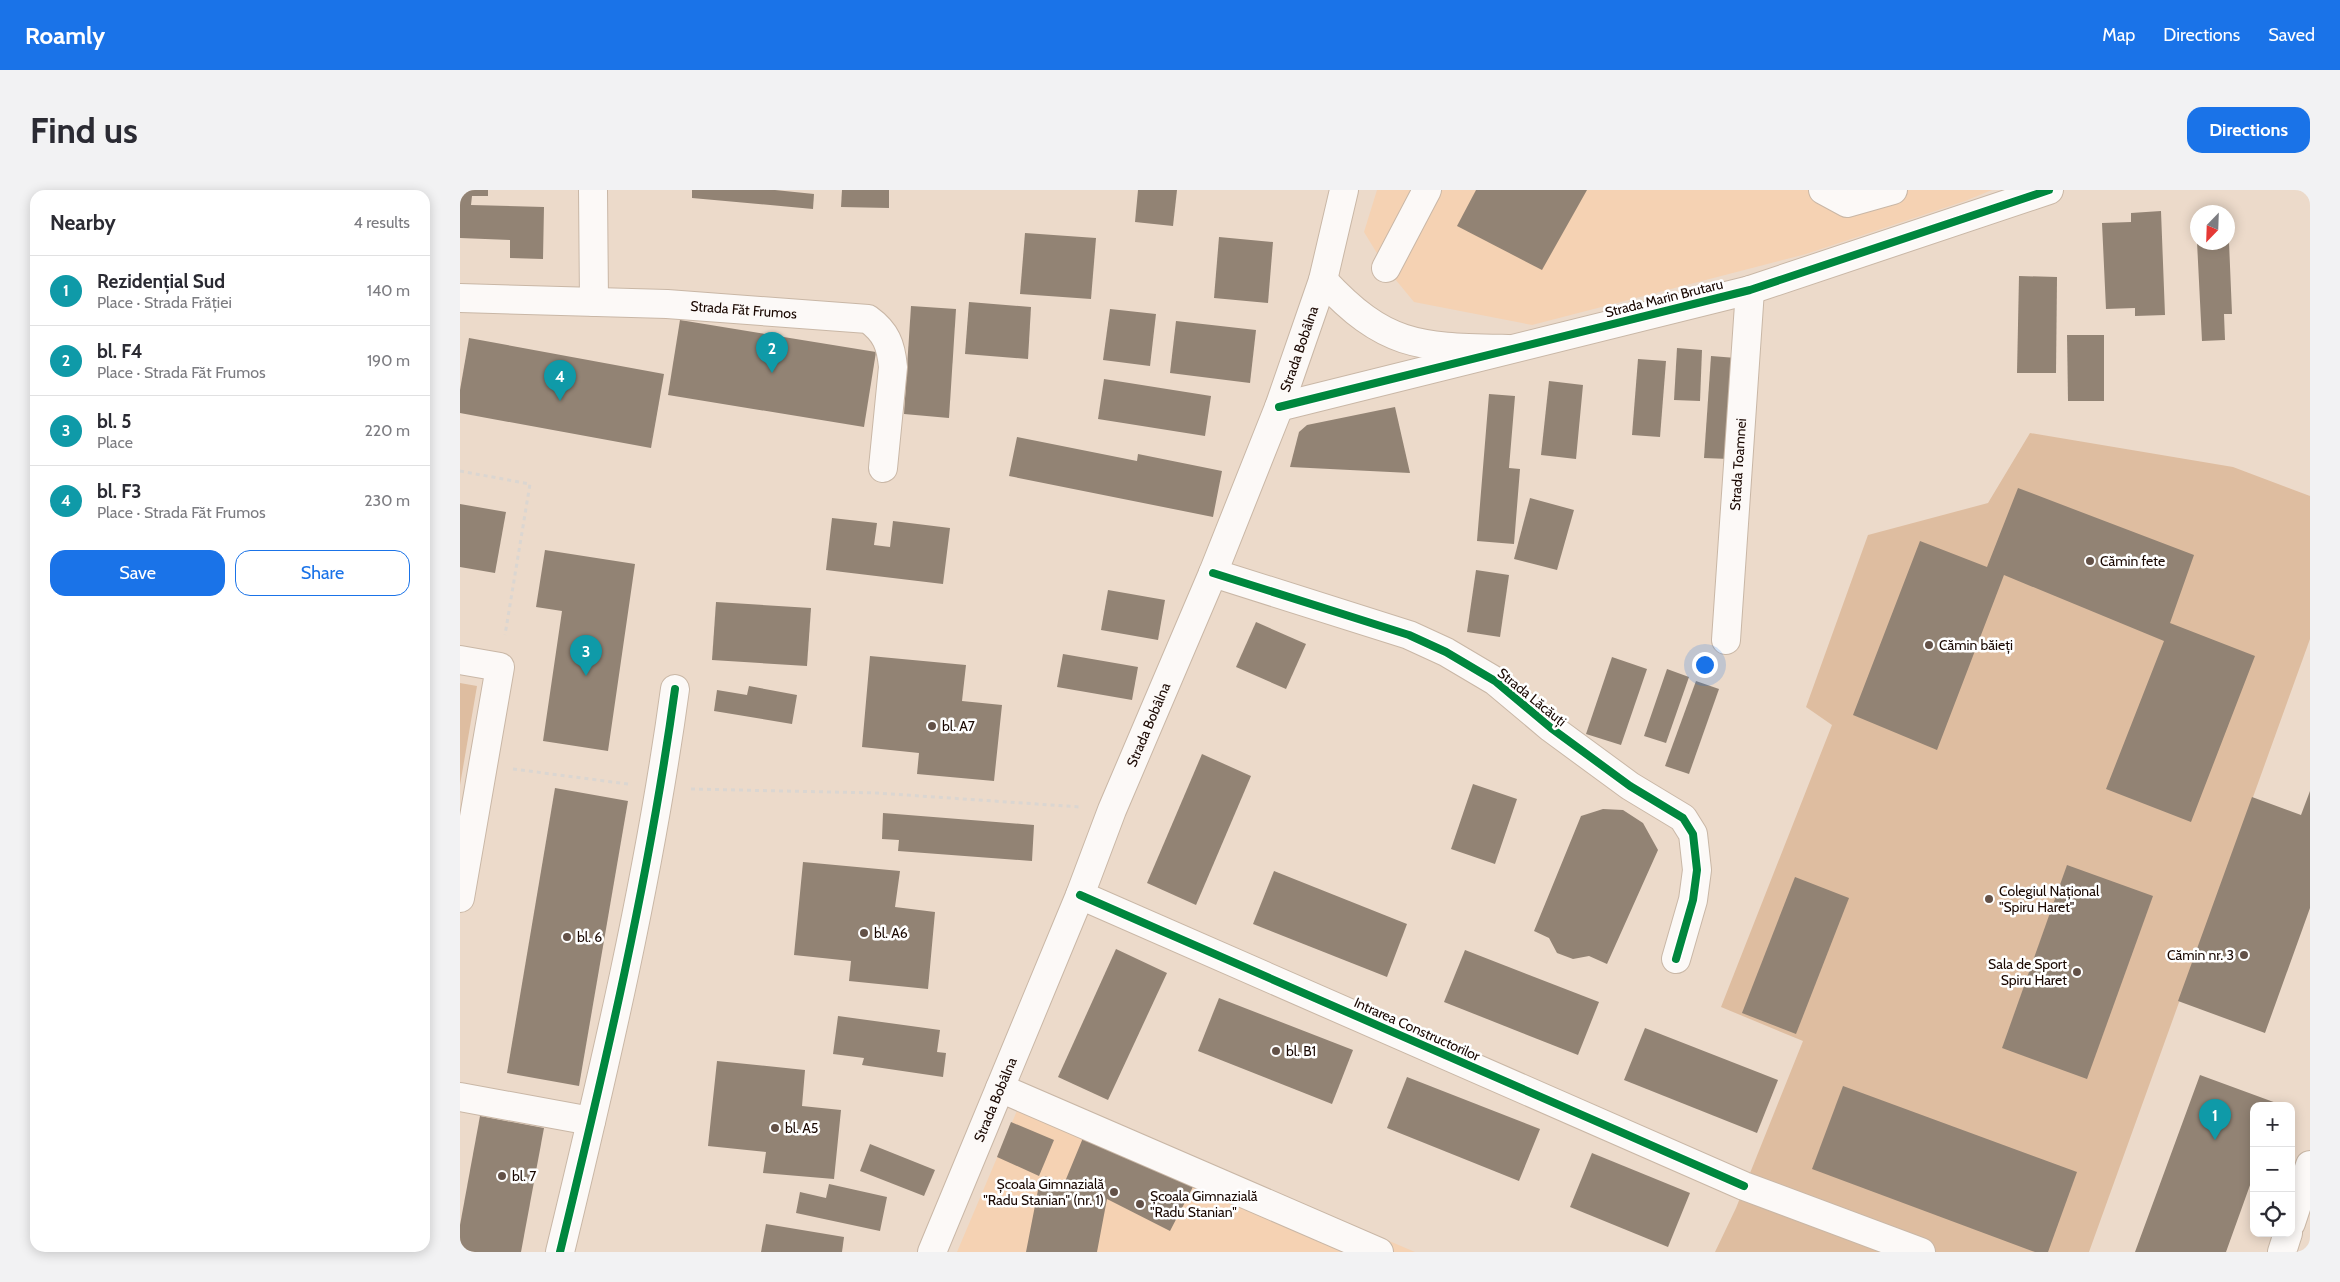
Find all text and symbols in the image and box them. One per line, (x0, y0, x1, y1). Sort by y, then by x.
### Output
text: Roamly (25, 21, 105, 50)
text: Map (2102, 24, 2135, 46)
text: Directions (2163, 24, 2240, 46)
text: Saved (2268, 24, 2315, 46)
button: Directions (2187, 107, 2310, 153)
text: Find us (30, 109, 138, 152)
north arrow (2190, 205, 2235, 250)
text: Nearby (50, 210, 116, 235)
text: 4 results (353, 213, 410, 232)
text: Rezidențial Sud (97, 270, 225, 293)
street label: Strada Marin Brutaru (1603, 275, 1725, 321)
text: 1 (63, 281, 69, 300)
text: 140 m (367, 281, 410, 300)
text: Place · Strada Frăției (97, 293, 232, 312)
street label: Strada Făt Frumos (690, 297, 798, 323)
street label: Strada Bobâlna (1276, 303, 1322, 394)
pin: 2 (756, 332, 788, 373)
text: bl. F4 (97, 340, 143, 363)
text: 2 (62, 351, 70, 370)
text: 190 m (367, 351, 410, 370)
pin: 4 (544, 360, 576, 401)
text: Place · Strada Făt Frumos (97, 363, 266, 382)
text: bl. 5 (97, 410, 132, 433)
street label: Strada Toamnei (1726, 418, 1750, 511)
text: 3 (62, 421, 70, 440)
text: 220 m (364, 421, 410, 440)
text: Place (97, 433, 133, 452)
text: bl. F3 (97, 480, 142, 503)
text: 4 (61, 491, 71, 510)
text: 230 m (364, 491, 410, 510)
text: Place · Strada Făt Frumos (97, 503, 266, 522)
button: Save (50, 550, 225, 596)
button: Share (235, 550, 410, 596)
place label: Cămin fete (2100, 552, 2165, 570)
marker: Cămin fete (2084, 555, 2096, 567)
pin: 3 (570, 635, 602, 676)
place label: Cămin băieți (1939, 636, 2013, 654)
marker: Cămin băieți (1923, 639, 1935, 651)
your location (1692, 652, 1718, 678)
street label: Strada Lăcăuți (1494, 664, 1570, 730)
street label: Strada Bobâlna (1122, 680, 1174, 770)
place label: bl. A7 (942, 717, 975, 735)
marker: bl. A7 (926, 720, 938, 732)
place label: Colegiul Național "Spiru Haret" (1999, 882, 2100, 916)
marker: Colegiul Național "Spiru Haret" (1983, 893, 1995, 905)
place label: bl. A6 (874, 924, 908, 942)
marker: bl. A6 (858, 927, 870, 939)
place label: bl. 6 (577, 928, 602, 946)
marker: bl. 6 (561, 931, 573, 943)
place label: Cămin nr. 3 (2167, 946, 2234, 964)
marker: Cămin nr. 3 (2238, 949, 2250, 961)
place label: Sala de Sport Spiru Haret (1988, 955, 2067, 989)
marker: Sala de Sport Spiru Haret (2071, 966, 2083, 978)
street label: Intrarea Constructorilor (1351, 993, 1483, 1065)
place label: bl. B1 (1286, 1042, 1316, 1060)
marker: bl. B1 (1270, 1045, 1282, 1057)
street label: Strada Bobâlna (970, 1054, 1021, 1145)
pin: 1 (2199, 1099, 2231, 1140)
map controls (2250, 1102, 2295, 1237)
button: + (2250, 1102, 2295, 1147)
place label: bl. A5 (785, 1119, 818, 1137)
marker: bl. A5 (769, 1122, 781, 1134)
button: − (2250, 1147, 2295, 1192)
place label: bl. 7 (512, 1167, 536, 1185)
marker: bl. 7 (496, 1170, 508, 1182)
place label: Școala Gimnazială "Radu Stanian" (nr. 1) (983, 1175, 1104, 1209)
marker: Școala Gimnazială "Radu Stanian" (nr. 1) (1108, 1186, 1120, 1198)
place label: Școala Gimnazială "Radu Stanian" (1150, 1187, 1258, 1221)
button: locate (2250, 1192, 2295, 1237)
marker: Școala Gimnazială "Radu Stanian" (1134, 1198, 1146, 1210)

